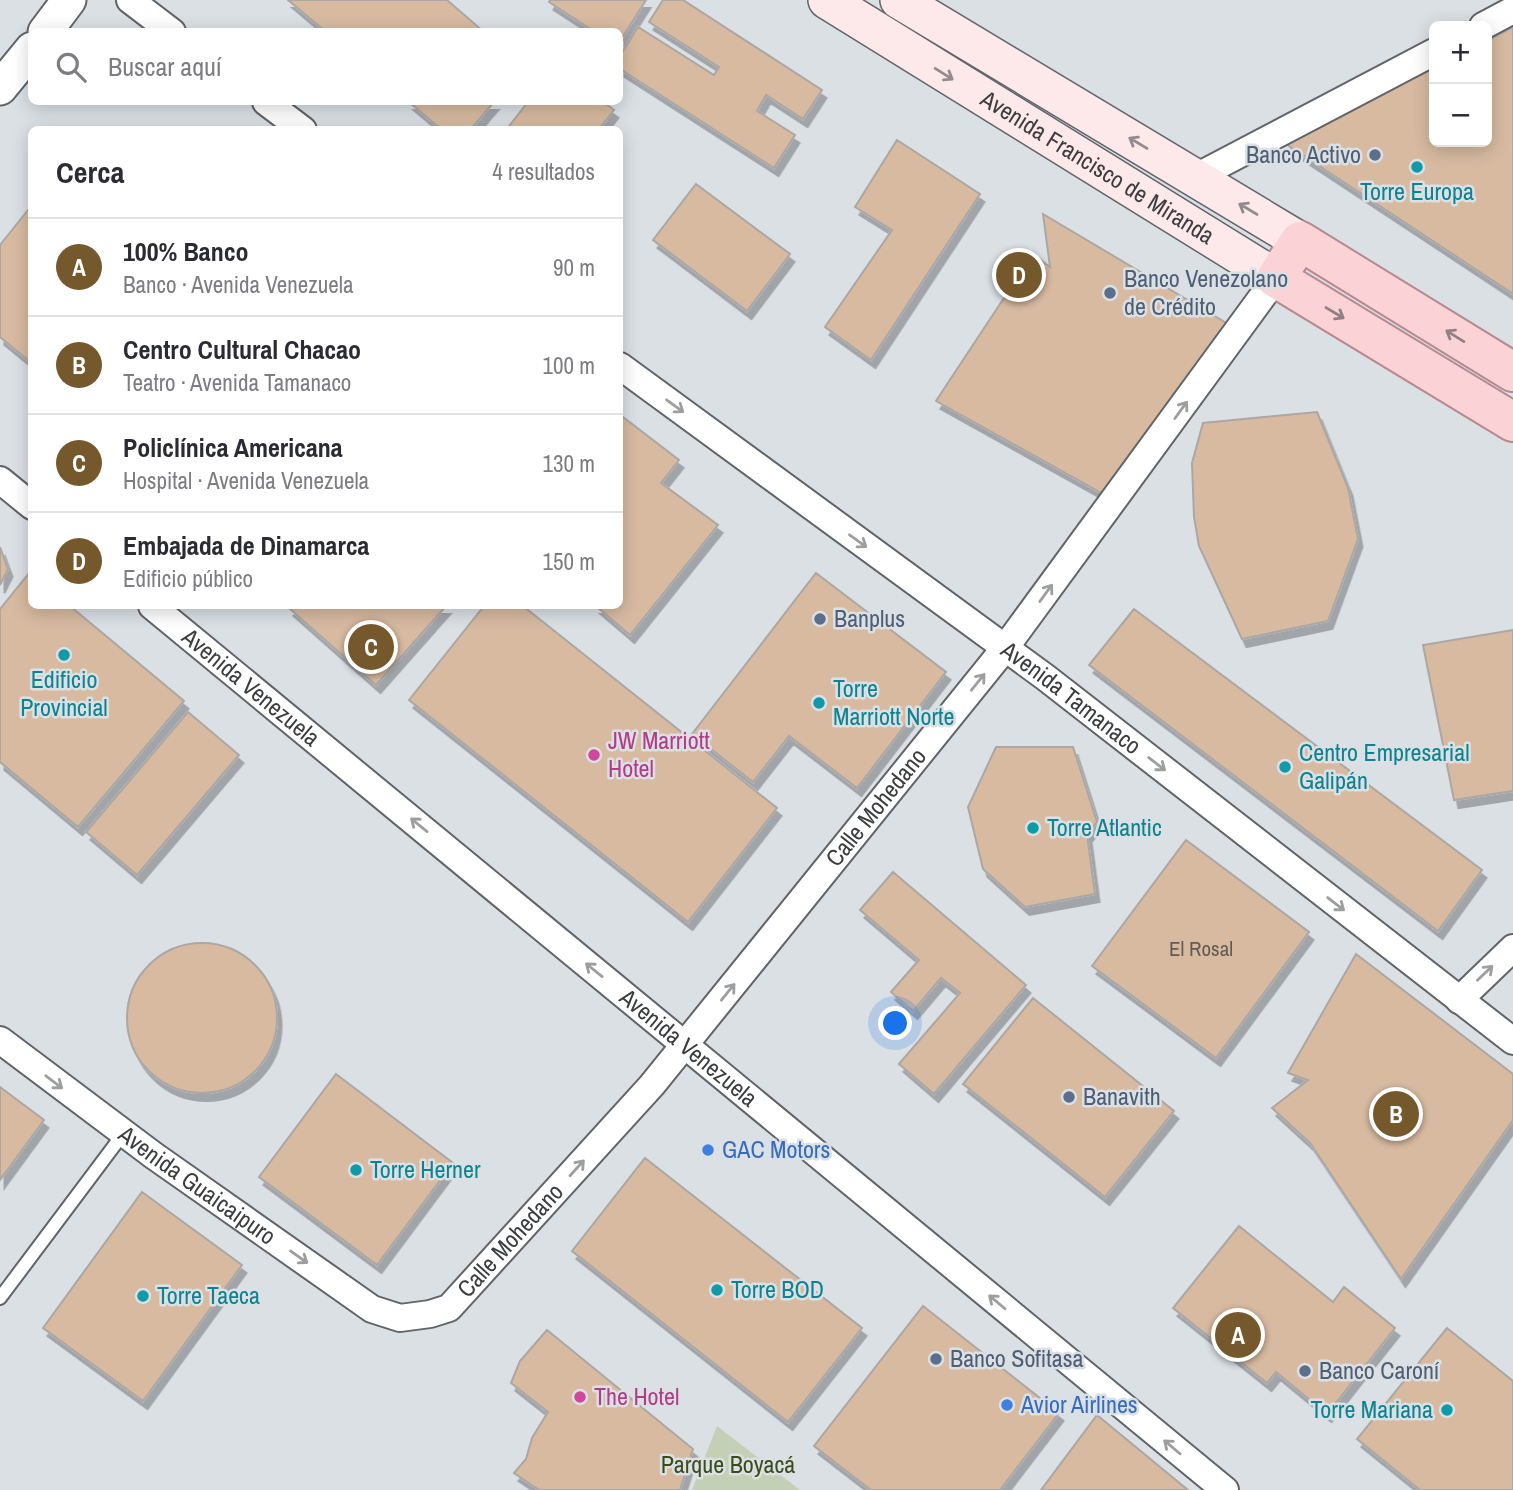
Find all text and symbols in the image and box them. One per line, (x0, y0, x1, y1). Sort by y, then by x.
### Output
map controls (1429, 21, 1492, 147)
button: + (1429, 21, 1492, 84)
search box (28, 28, 623, 105)
icon: search (52, 48, 90, 86)
text: Buscar aquí (108, 49, 222, 84)
one-way arrow (934, 66, 953, 81)
street label: Avenida Francisco de Miranda (974, 82, 1221, 251)
button: − (1429, 84, 1492, 147)
one-way arrow (1128, 135, 1148, 149)
place label: Banco Activo (1246, 138, 1361, 170)
marker: Banco Activo (1367, 147, 1383, 163)
text: Cerca (56, 152, 124, 192)
text: 4 resultados (492, 156, 595, 187)
marker: Torre Europa (1409, 159, 1425, 175)
place label: Torre Europa (1360, 175, 1474, 207)
one-way arrow (1239, 202, 1259, 216)
text: 100% Banco (123, 234, 249, 269)
pin: D (996, 249, 1042, 301)
text: A (72, 252, 86, 283)
text: 90 m (553, 252, 595, 283)
place label: Banco Venezolano de Crédito (1124, 262, 1288, 322)
text: Banco · Avenida Venezuela (123, 269, 353, 300)
marker: Banco Venezolano de Crédito (1102, 285, 1118, 301)
one-way arrow (1324, 306, 1344, 320)
one-way arrow (1446, 328, 1465, 343)
text: Centro Cultural Chacao (123, 332, 361, 367)
text: B (72, 350, 86, 381)
text: 100 m (543, 350, 595, 381)
text: Teatro · Avenida Tamanaco (123, 367, 351, 398)
one-way arrow (665, 398, 684, 413)
one-way arrow (1174, 401, 1188, 420)
text: Policlínica Americana (123, 430, 343, 465)
text: C (72, 448, 86, 479)
text: 130 m (543, 448, 595, 479)
text: Hospital · Avenida Venezuela (123, 465, 369, 496)
text: Embajada de Dinamarca (123, 528, 369, 563)
one-way arrow (848, 533, 867, 548)
text: D (72, 546, 86, 577)
text: 150 m (543, 546, 595, 577)
text: Edificio público (123, 563, 253, 594)
one-way arrow (1039, 584, 1053, 603)
place label: Banplus (834, 602, 905, 634)
marker: Banplus (812, 611, 828, 627)
street label: Avenida Venezuela (175, 620, 327, 753)
pin: C (348, 621, 394, 673)
street label: Avenida Tamanaco (994, 633, 1148, 761)
marker: Edificio Provincial (56, 647, 72, 663)
place label: Edificio Provincial (20, 663, 108, 723)
place label: Torre Marriott Norte (833, 672, 954, 732)
one-way arrow (970, 673, 986, 691)
marker: Torre Marriott Norte (811, 695, 827, 711)
place label: JW Marriott Hotel (608, 724, 710, 784)
place label: Centro Empresarial Galipán (1299, 736, 1470, 796)
street label: Calle Mohedano (818, 741, 933, 873)
marker: JW Marriott Hotel (586, 747, 602, 763)
one-way arrow (1147, 757, 1165, 772)
marker: Centro Empresarial Galipán (1277, 759, 1293, 775)
place label: Torre Atlantic (1047, 811, 1162, 843)
one-way arrow (410, 818, 428, 833)
marker: Torre Atlantic (1025, 820, 1041, 836)
one-way arrow (1326, 897, 1345, 912)
house number: El Rosal (1169, 934, 1233, 963)
one-way arrow (586, 962, 604, 978)
one-way arrow (1476, 964, 1493, 981)
street label: Avenida Venezuela (613, 980, 765, 1113)
one-way arrow (720, 984, 735, 1002)
your location (878, 1006, 912, 1040)
one-way arrow (45, 1074, 63, 1089)
place label: Banavith (1083, 1080, 1161, 1112)
pin: B (1373, 1088, 1419, 1140)
marker: Banavith (1061, 1089, 1077, 1105)
street label: Avenida Guaicaipuro (112, 1117, 283, 1252)
place label: GAC Motors (722, 1133, 830, 1165)
marker: GAC Motors (700, 1142, 716, 1158)
place label: Torre Herner (370, 1153, 481, 1185)
one-way arrow (568, 1160, 585, 1177)
marker: Torre Herner (348, 1162, 364, 1178)
street label: Calle Mohedano (450, 1176, 570, 1304)
one-way arrow (289, 1250, 308, 1264)
place label: Torre BOD (731, 1273, 824, 1305)
place label: Torre Taeca (157, 1279, 260, 1311)
marker: Torre BOD (709, 1282, 725, 1298)
marker: Torre Taeca (135, 1288, 151, 1304)
one-way arrow (988, 1294, 1006, 1310)
pin: A (1215, 1309, 1261, 1361)
place label: Banco Sofitasa (950, 1342, 1084, 1374)
marker: Banco Sofitasa (928, 1351, 944, 1367)
place label: Banco Caroní (1319, 1354, 1440, 1386)
marker: Banco Caroní (1297, 1363, 1313, 1379)
place label: The Hotel (594, 1380, 679, 1412)
place label: Avior Airlines (1020, 1388, 1138, 1420)
marker: The Hotel (572, 1389, 588, 1405)
place label: Torre Mariana (1311, 1393, 1433, 1425)
marker: Avior Airlines (999, 1397, 1015, 1413)
marker: Torre Mariana (1439, 1402, 1455, 1418)
one-way arrow (1164, 1439, 1182, 1454)
park label: Parque Boyacá (661, 1448, 795, 1480)

